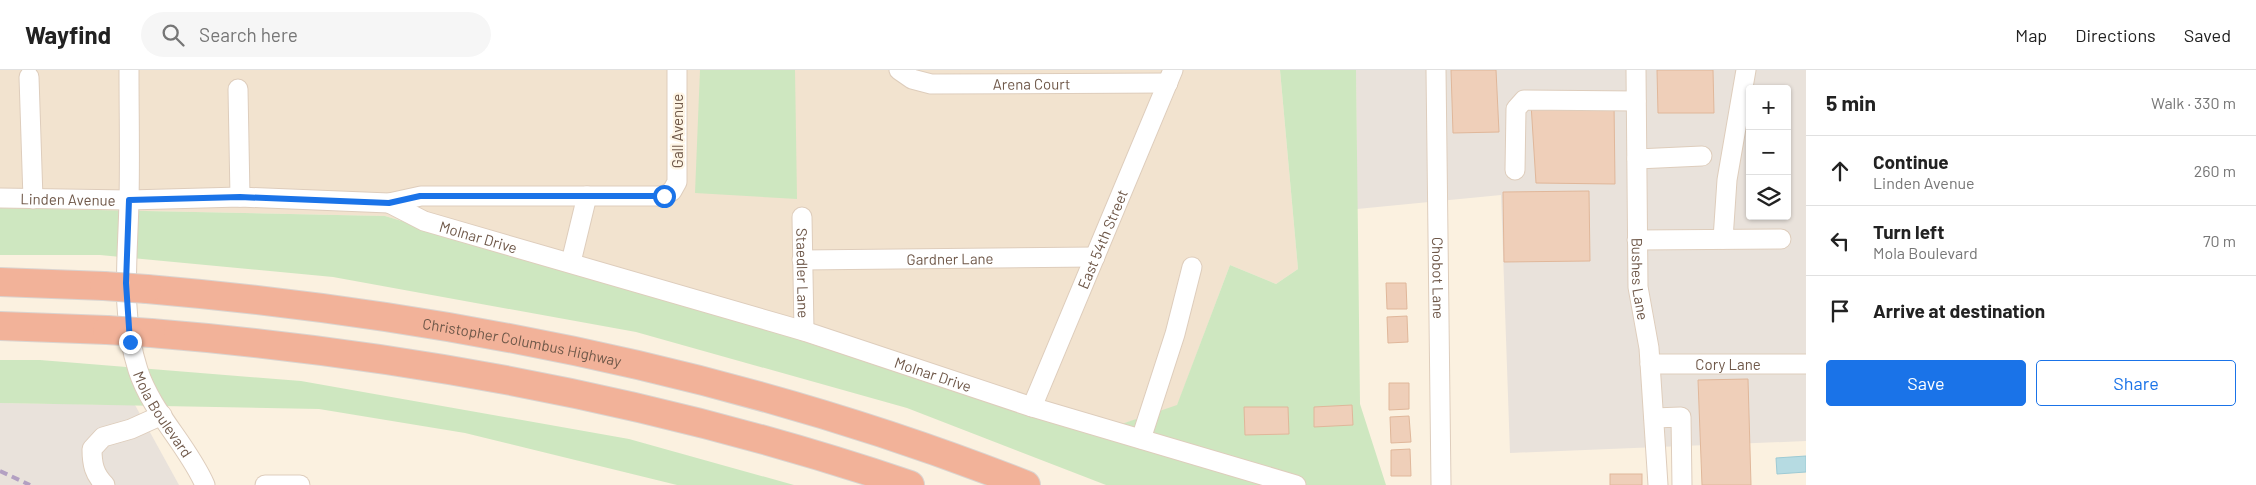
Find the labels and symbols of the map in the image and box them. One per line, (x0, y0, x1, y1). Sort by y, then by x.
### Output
street label: Arena Court (993, 74, 1070, 93)
street label: Gall Avenue (668, 94, 686, 168)
route start (653, 185, 676, 208)
street label: East 54th Street (1073, 187, 1131, 291)
street label: Linden Avenue (20, 189, 116, 209)
street label: Molnar Drive (437, 217, 519, 257)
street label: Staedler Lane (793, 228, 813, 318)
street label: Chobot Lane (1429, 237, 1448, 319)
street label: Bushes Lane (1629, 238, 1653, 321)
street label: Gardner Lane (906, 249, 994, 268)
street label: Christopher Columbus Highway (421, 314, 623, 370)
route end (119, 331, 142, 354)
street label: Molnar Drive (892, 353, 974, 395)
street label: Cory Lane (1695, 355, 1761, 373)
street label: Mola Boulevard (130, 368, 196, 461)

